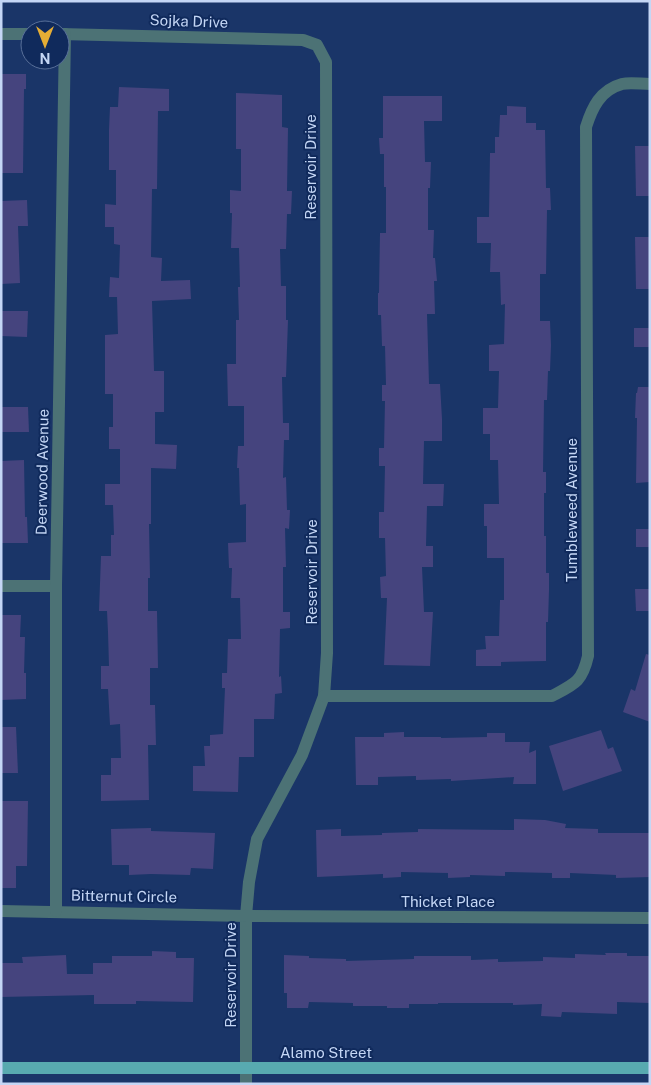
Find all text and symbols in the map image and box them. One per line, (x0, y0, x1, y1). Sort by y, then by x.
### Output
street label: Sojka Drive (149, 11, 229, 31)
north arrow (20, 20, 70, 70)
text: N (40, 50, 50, 66)
street label: Reservoir Drive (302, 114, 319, 220)
street label: Deerwood Avenue (32, 409, 52, 535)
street label: Tumbleweed Avenue (563, 438, 580, 582)
street label: Reservoir Drive (303, 519, 320, 625)
street label: Bitternut Circle (71, 887, 177, 905)
street label: Thicket Place (401, 893, 495, 910)
street label: Reservoir Drive (222, 922, 239, 1028)
street label: Alamo Street (280, 1044, 372, 1061)

